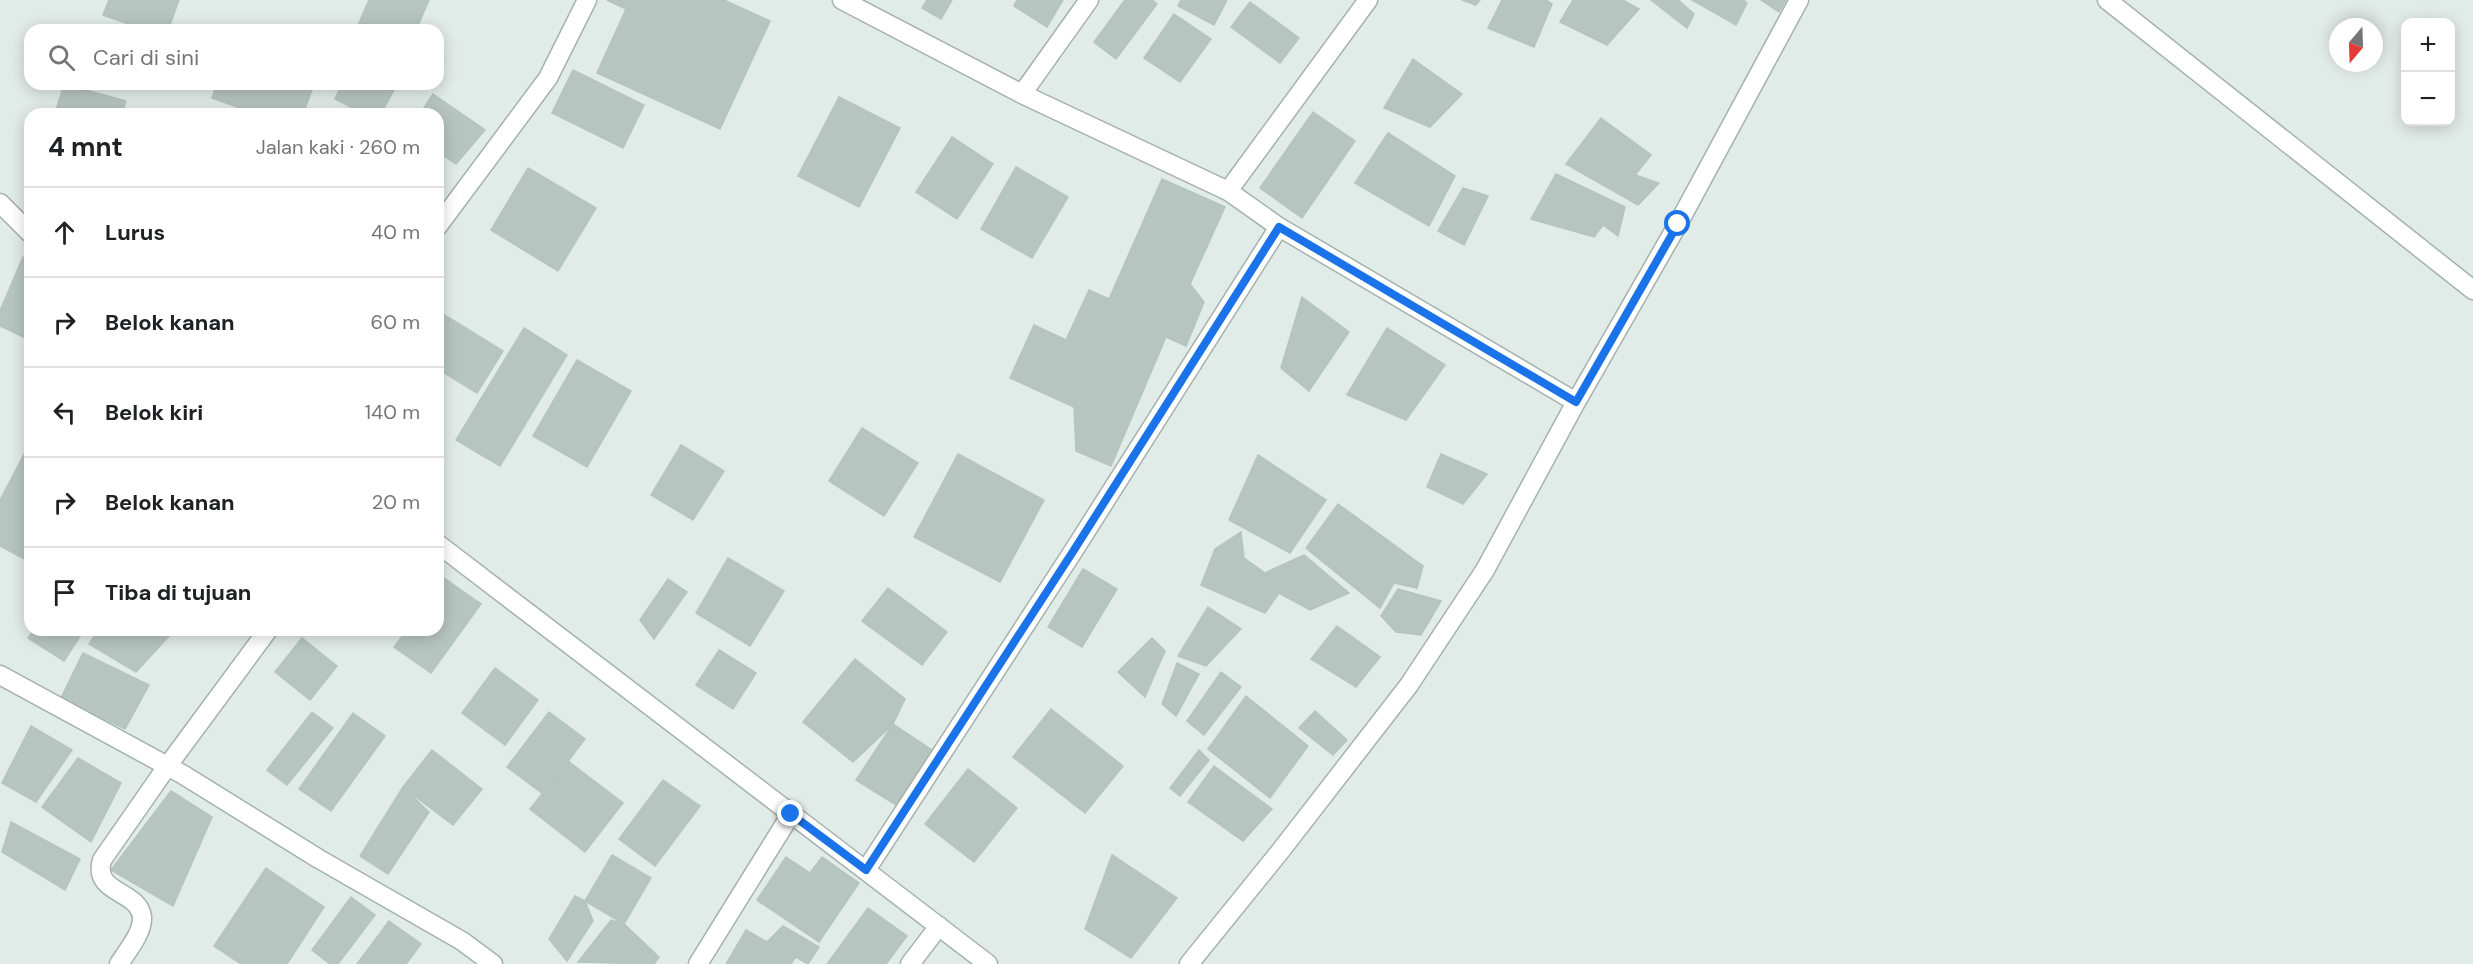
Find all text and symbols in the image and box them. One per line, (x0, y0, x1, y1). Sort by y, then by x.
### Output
north arrow (2329, 18, 2383, 72)
map controls (2401, 18, 2455, 126)
button: + (2401, 18, 2455, 72)
search box (24, 24, 444, 90)
icon: search (45, 41, 78, 74)
text: Cari di sini (93, 43, 199, 72)
button: − (2401, 72, 2455, 126)
text: 4 mnt (48, 130, 123, 164)
text: Jalan kaki · 260 m (256, 134, 420, 160)
route start (1664, 210, 1690, 236)
icon: ahead (48, 216, 81, 249)
text: Lurus (105, 218, 165, 247)
text: 40 m (371, 219, 420, 245)
icon: right (48, 306, 81, 339)
text: Belok kanan (105, 308, 235, 337)
text: 60 m (371, 309, 420, 335)
icon: left (48, 396, 81, 429)
text: Belok kiri (105, 398, 203, 427)
text: 140 m (365, 399, 420, 425)
icon: right (48, 486, 81, 519)
text: Belok kanan (105, 488, 235, 517)
text: 20 m (372, 489, 420, 515)
icon: arrive (48, 576, 81, 609)
text: Tiba di tujuan (105, 578, 251, 607)
route end (777, 800, 803, 826)

